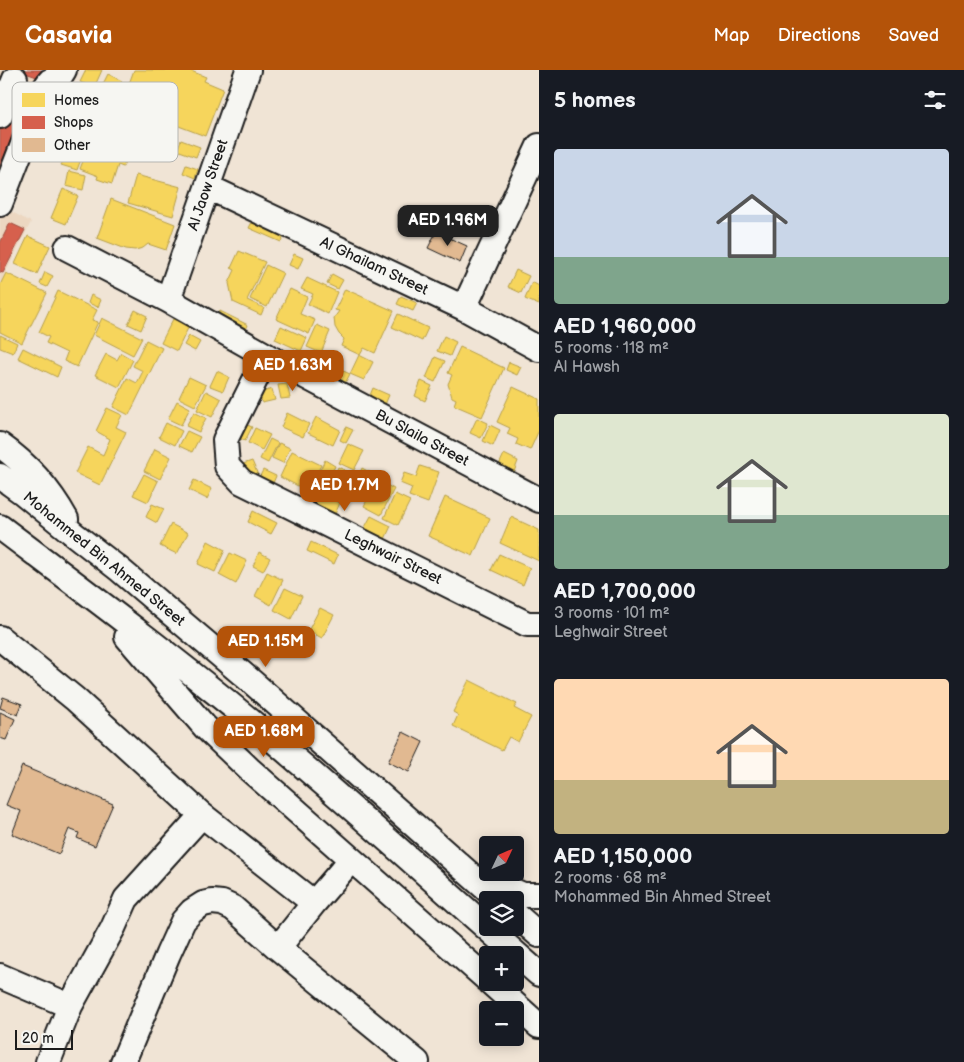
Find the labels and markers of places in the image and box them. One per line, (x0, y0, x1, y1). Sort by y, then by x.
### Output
pin: AED 1.96M (391, 204, 505, 247)
pin: AED 1.63M (236, 350, 350, 392)
pin: AED 1.7M (293, 470, 397, 512)
pin: AED 1.15M (209, 626, 323, 668)
pin: AED 1.68M (207, 716, 321, 758)

